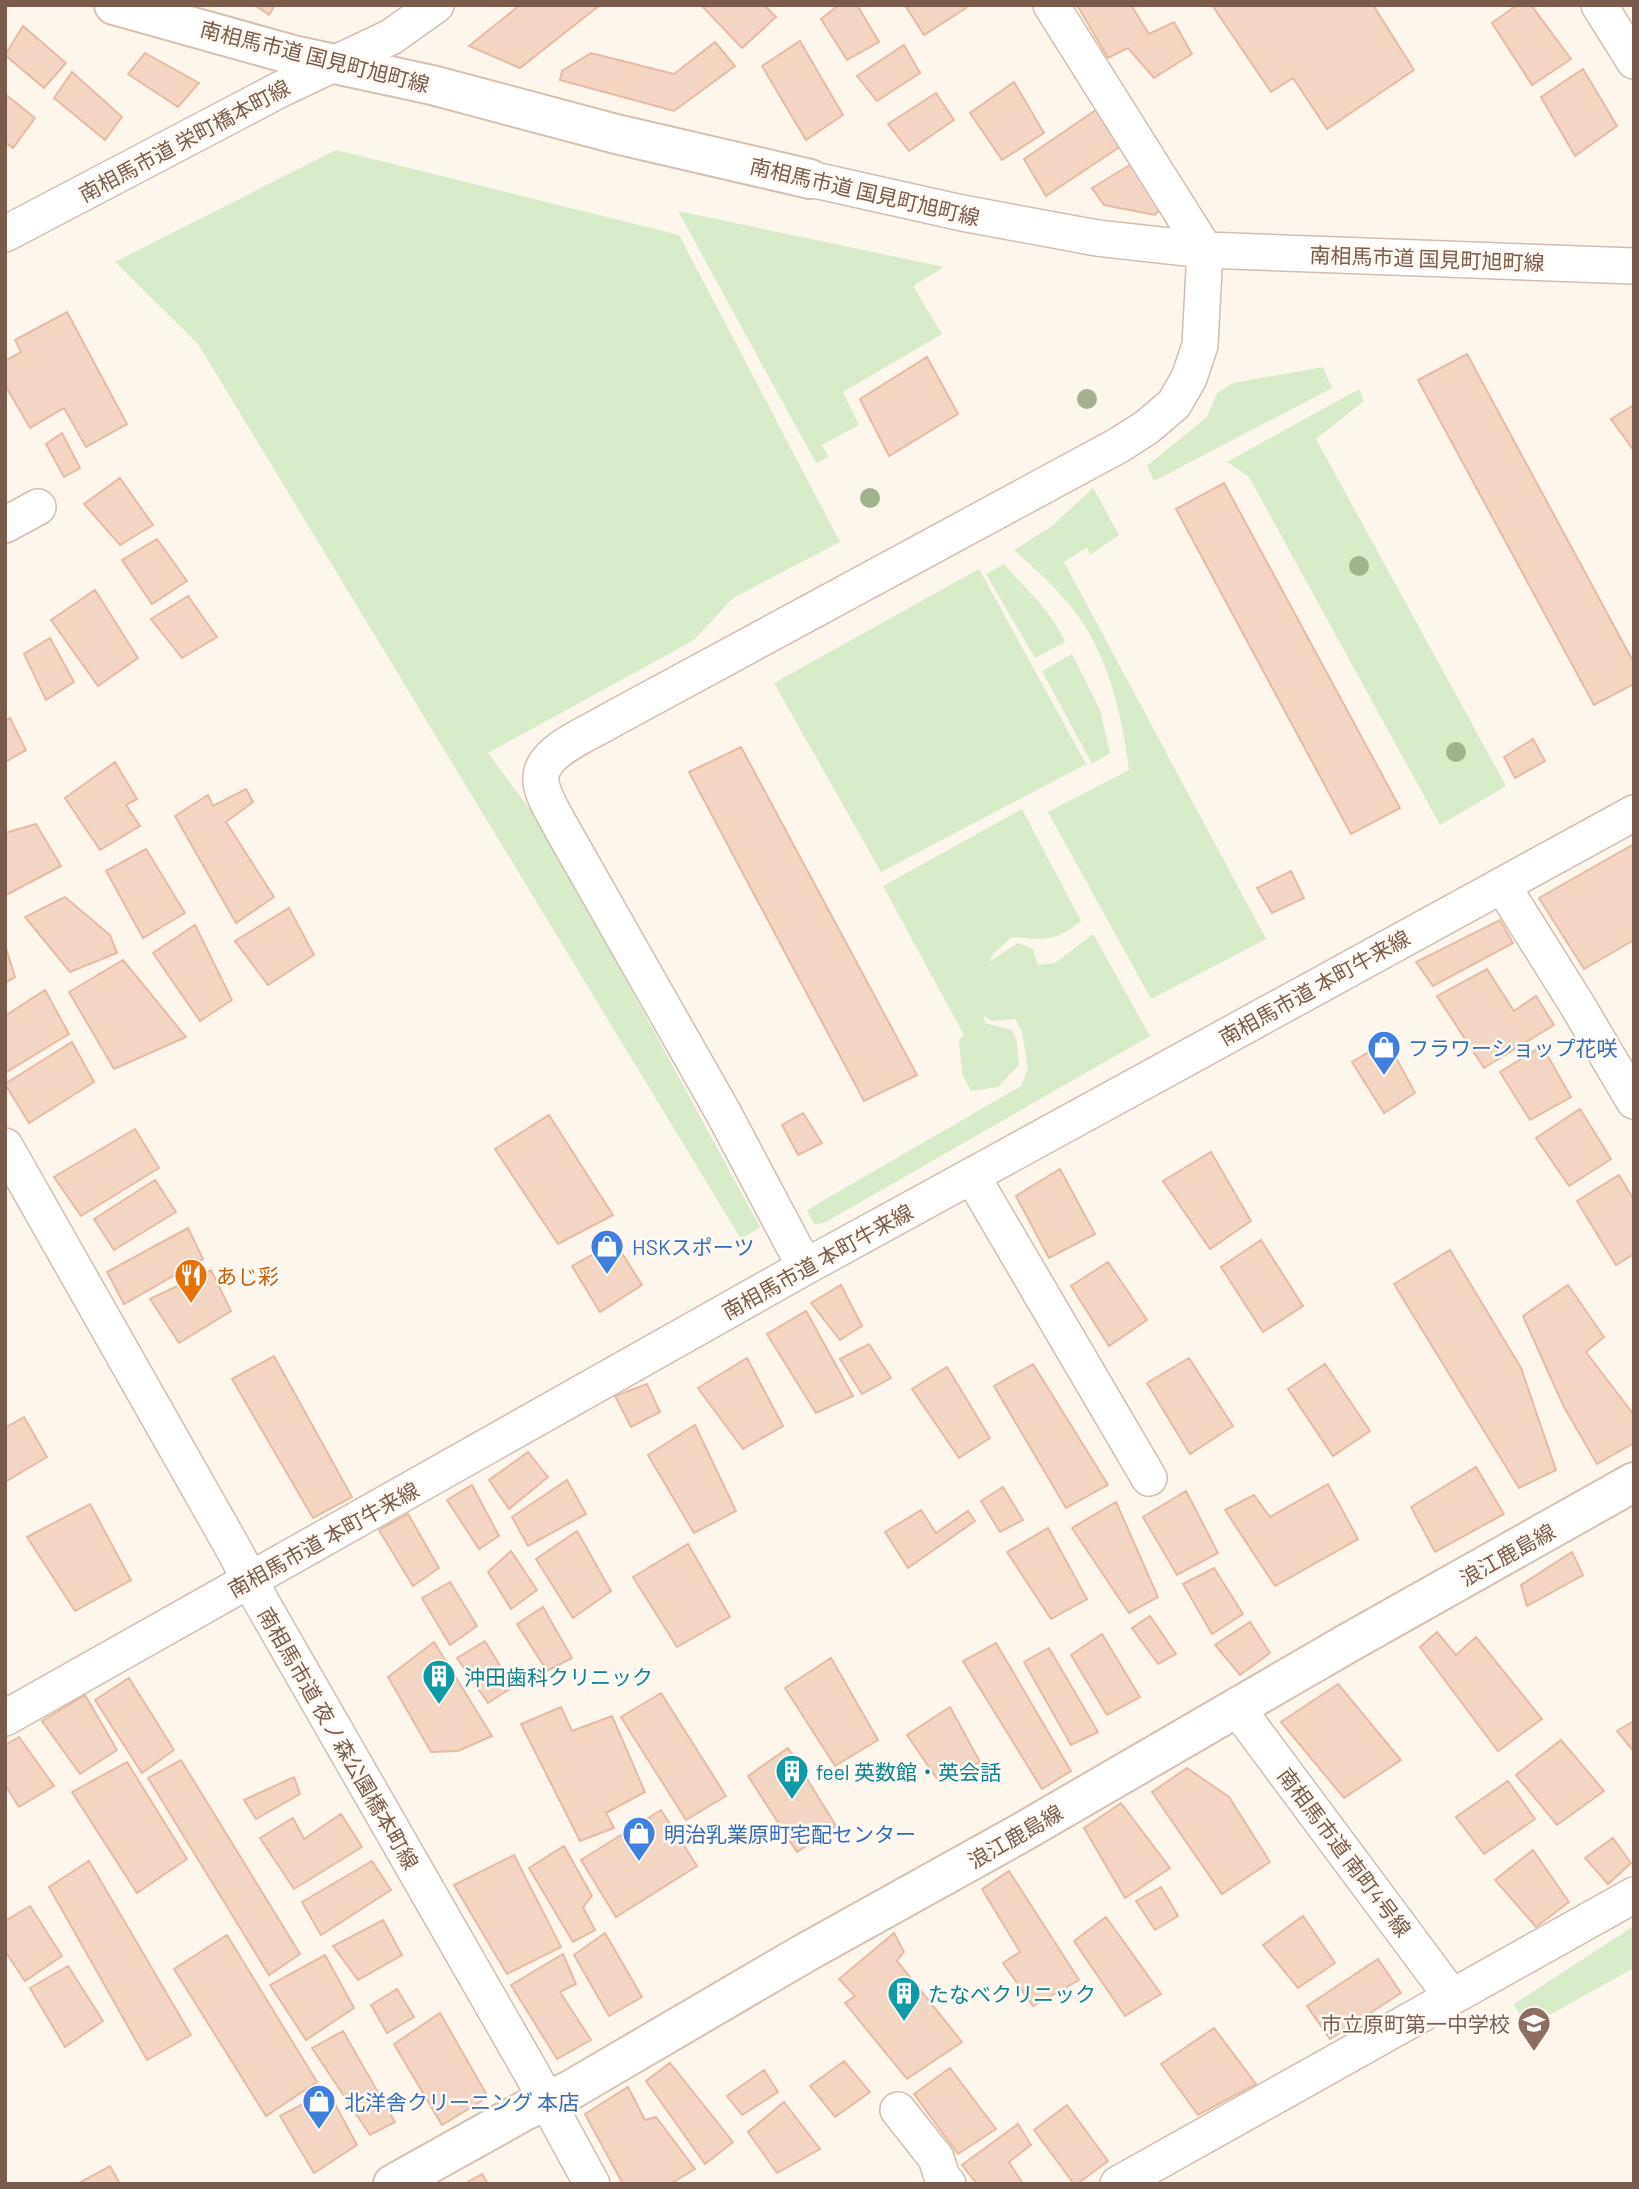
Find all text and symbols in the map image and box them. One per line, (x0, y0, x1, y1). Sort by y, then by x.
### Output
street label: 南相馬市道 国見町旭町線 (198, 15, 432, 97)
street label: 南相馬市道 栄町橋本町線 (74, 74, 294, 206)
street label: 南相馬市道 国見町旭町線 (748, 152, 982, 230)
street label: 南相馬市道 国見町旭町線 (1309, 241, 1545, 275)
street label: 南相馬市道 本町牛来線 (1214, 924, 1414, 1050)
shop icon: フラワーショップ花咲 (1365, 1028, 1403, 1077)
place label: フラワーショップ花咲 (1408, 1035, 1618, 1060)
street label: 南相馬市道 本町牛来線 (717, 1198, 917, 1324)
shop icon: HSKスポーツ (588, 1227, 626, 1276)
place label: HSKスポーツ (632, 1234, 754, 1259)
restaurant icon: あじ彩 (172, 1256, 210, 1305)
place label: あじ彩 (216, 1263, 279, 1288)
street label: 南相馬市道 本町牛来線 (223, 1476, 423, 1602)
street label: 浪江鹿島線 (1455, 1518, 1559, 1590)
street label: 南相馬市道 夜ノ森公園橋本町線 (254, 1603, 424, 1873)
building icon: 沖田歯科クリニック (420, 1657, 458, 1706)
place label: 沖田歯科クリニック (464, 1664, 653, 1689)
building icon: feel 英数館・英会話 (773, 1752, 811, 1801)
place label: feel 英数館・英会話 (816, 1759, 1001, 1784)
street label: 南相馬市道 南町4号線 (1273, 1763, 1417, 1941)
street label: 浪江鹿島線 (963, 1799, 1067, 1873)
shop icon: 明治乳業原町宅配センター (620, 1814, 658, 1863)
place label: 明治乳業原町宅配センター (664, 1821, 916, 1846)
building icon: たなべクリニック (885, 1974, 923, 2023)
place label: たなべクリニック (928, 1981, 1096, 2006)
school or university icon: 市立原町第一中学校 (1515, 2004, 1553, 2053)
place label: 市立原町第一中学校 (1321, 2011, 1510, 2036)
shop icon: 北洋舎クリーニング 本店 (300, 2082, 338, 2131)
place label: 北洋舎クリーニング 本店 (344, 2089, 579, 2114)

